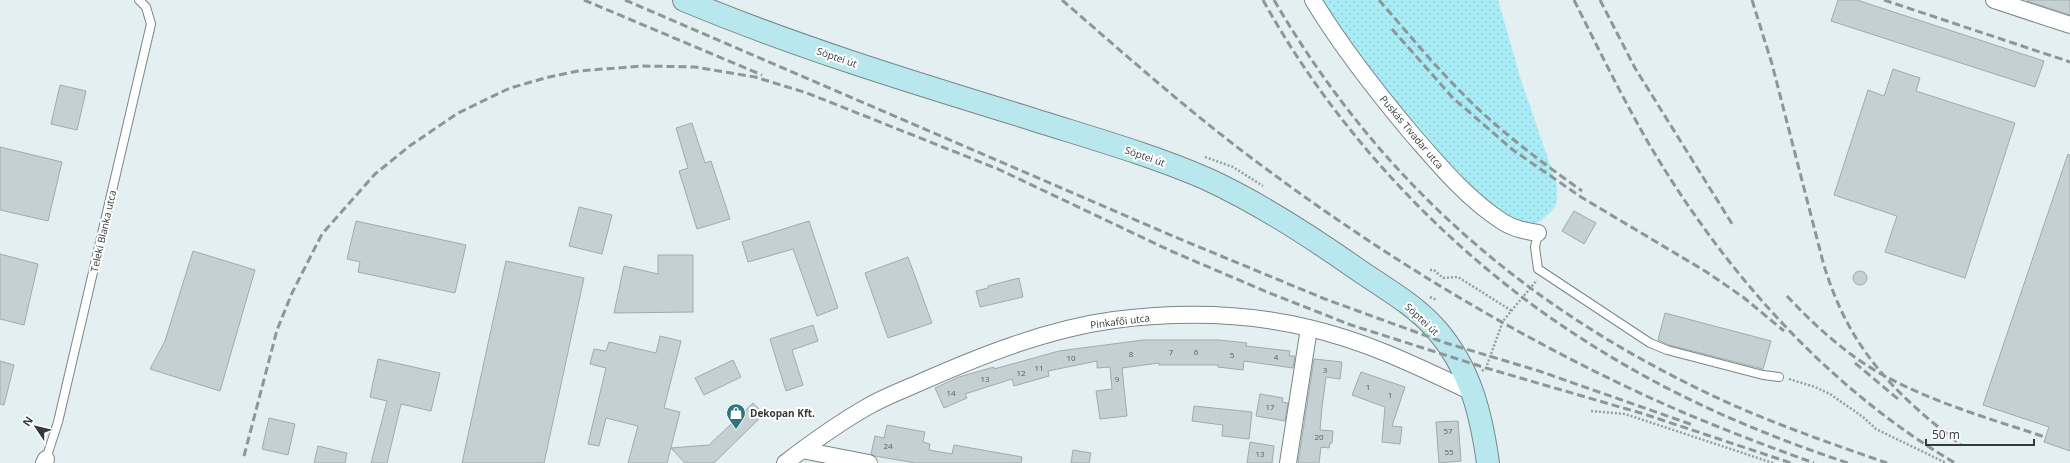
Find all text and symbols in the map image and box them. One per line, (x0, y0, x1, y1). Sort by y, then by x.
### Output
street label: Söptei út (815, 44, 859, 71)
street label: Puskás Tivadar utca (1377, 92, 1447, 172)
street label: Söptei út (1123, 143, 1167, 170)
street label: Teleki Blanka utca (87, 189, 119, 273)
street label: Söptei út (1402, 300, 1442, 339)
street label: Pinkafői utca (1089, 310, 1151, 332)
house number: 7 (1169, 346, 1174, 357)
house number: 6 (1194, 346, 1199, 357)
house number: 8 (1129, 348, 1134, 359)
house number: 5 (1230, 349, 1235, 360)
house number: 4 (1274, 351, 1279, 362)
house number: 10 (1066, 352, 1076, 363)
house number: 11 (1034, 362, 1044, 373)
house number: 3 (1323, 364, 1328, 375)
house number: 12 (1016, 367, 1026, 378)
house number: 13 (980, 373, 990, 384)
house number: 9 (1115, 373, 1120, 384)
house number: 1 (1366, 381, 1370, 392)
house number: 14 (946, 387, 956, 398)
house number: 1 (1388, 389, 1392, 400)
house number: 17 (1265, 401, 1275, 412)
shop icon: Dekopan Kft. (725, 402, 747, 430)
place label: Dekopan Kft. (750, 406, 815, 420)
north arrow (16, 407, 56, 447)
text: N (19, 413, 36, 429)
scale bar (1926, 421, 2034, 447)
house number: 57 (1443, 425, 1453, 436)
text: 50 m (1932, 426, 1960, 443)
house number: 20 (1314, 431, 1324, 442)
house number: 24 (883, 440, 893, 451)
house number: 55 (1444, 446, 1454, 457)
house number: 13 (1255, 448, 1265, 459)

